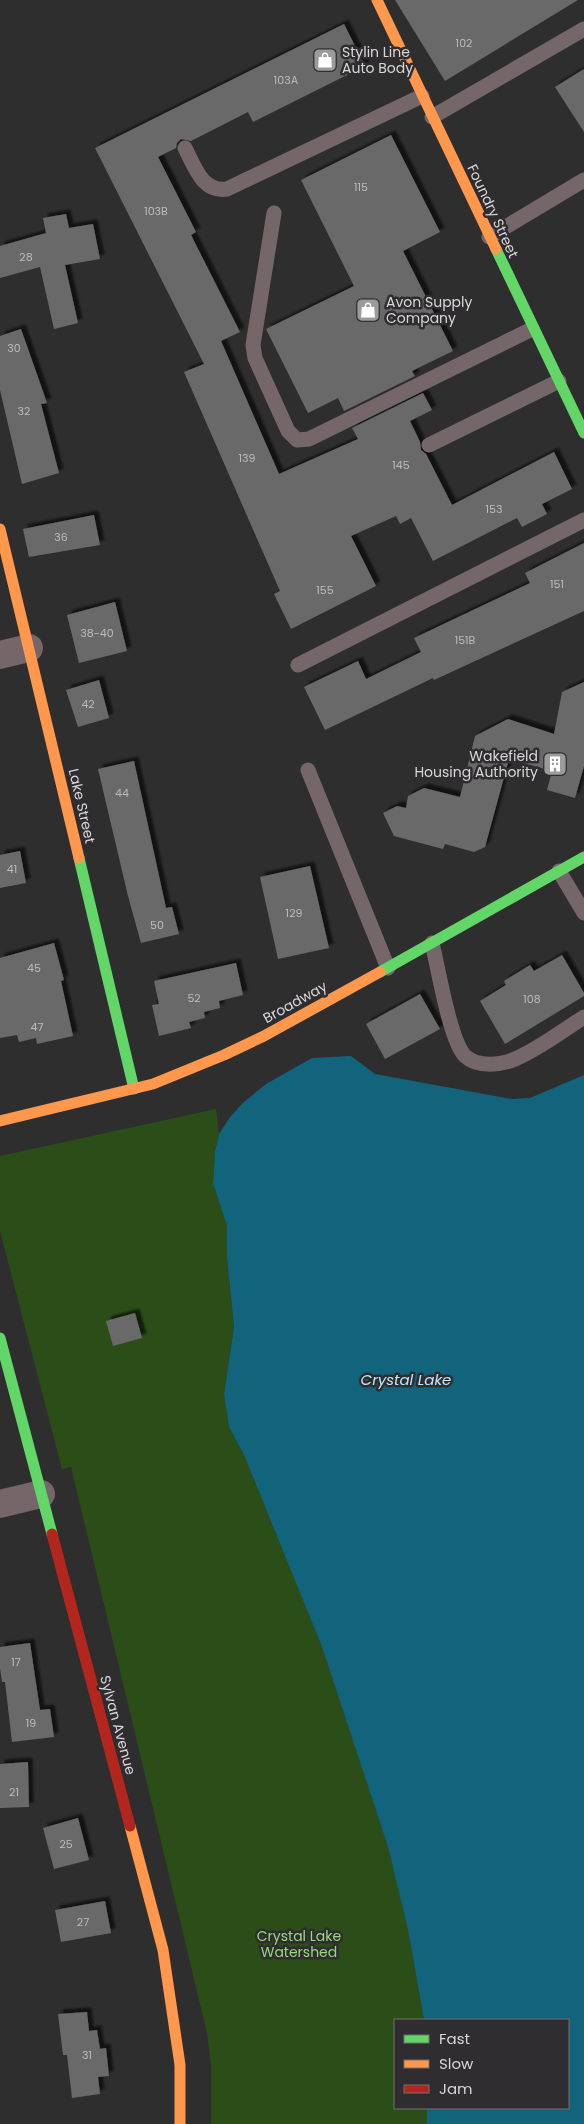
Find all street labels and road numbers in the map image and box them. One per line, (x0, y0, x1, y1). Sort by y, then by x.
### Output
street label: Foundry Street (463, 161, 523, 261)
street label: Lake Street (64, 767, 100, 845)
street label: Broadway (259, 976, 331, 1028)
street label: Sylvan Avenue (95, 1673, 141, 1777)

